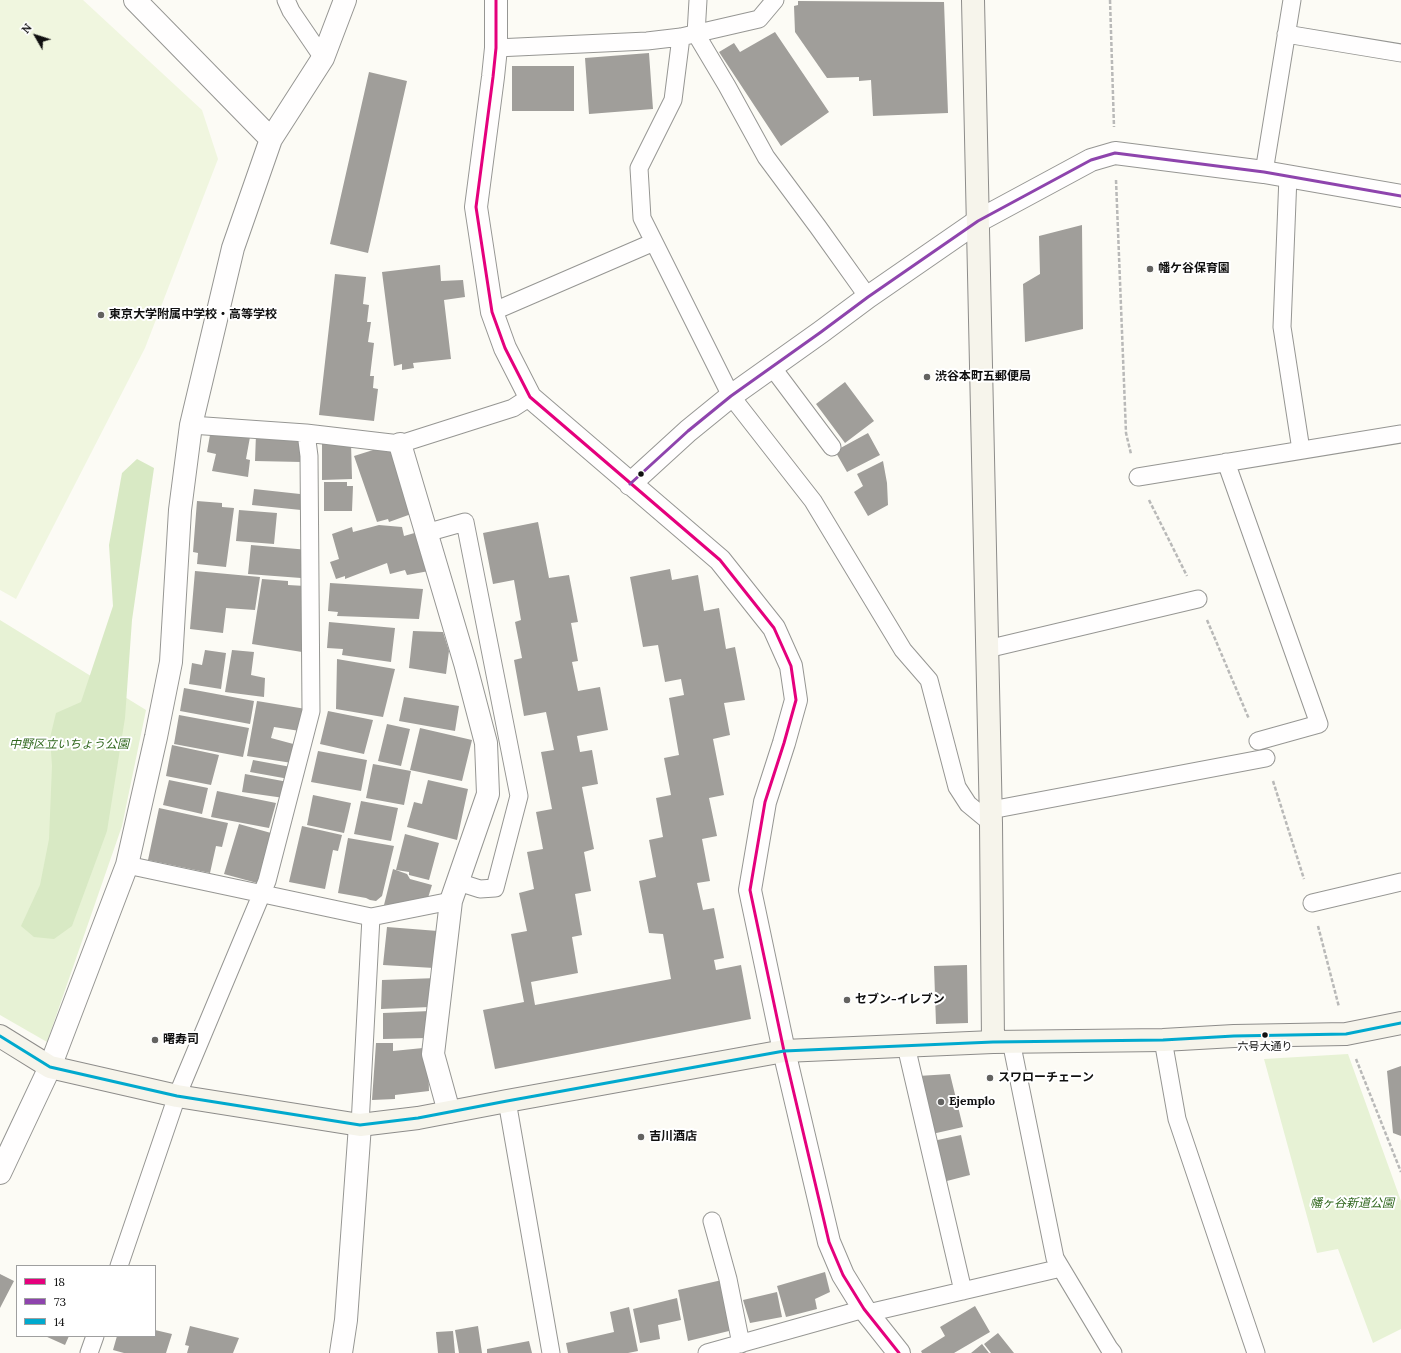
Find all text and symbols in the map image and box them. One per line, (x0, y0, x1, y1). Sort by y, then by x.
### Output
north arrow (16, 16, 56, 56)
text: N (19, 21, 35, 36)
place label: 幡ケ谷保育園 (1158, 262, 1230, 276)
marker: 幡ケ谷保育園 (1145, 264, 1155, 274)
place label: 東京大学附属中学校・高等学校 (109, 308, 277, 322)
marker: 東京大学附属中学校・高等学校 (96, 310, 106, 320)
place label: 渋谷本町五郵便局 (935, 370, 1031, 384)
marker: 渋谷本町五郵便局 (922, 372, 932, 382)
unlabelled marker (636, 469, 646, 479)
park label: 中野区立いちょう公園 (9, 738, 129, 752)
place label: セブン-イレブン (855, 993, 945, 1007)
marker: セブン-イレブン (842, 995, 852, 1005)
marker: 六号大通り (1260, 1030, 1270, 1040)
place label: 曙寿司 (163, 1033, 199, 1047)
marker: 曙寿司 (150, 1035, 160, 1045)
place label: 六号大通り (1238, 1040, 1292, 1054)
place label: スワローチェーン (998, 1071, 1094, 1085)
marker: スワローチェーン (985, 1073, 995, 1083)
place label: Ejemplo (949, 1095, 995, 1109)
marker: Ejemplo (936, 1097, 946, 1107)
place label: 吉川酒店 (649, 1130, 697, 1144)
marker: 吉川酒店 (636, 1132, 646, 1142)
park label: 幡ヶ谷新道公園 (1310, 1197, 1394, 1211)
legend (16, 1265, 156, 1337)
text: 18 (54, 1274, 65, 1289)
text: 73 (54, 1294, 66, 1309)
text: 14 (54, 1314, 65, 1329)

